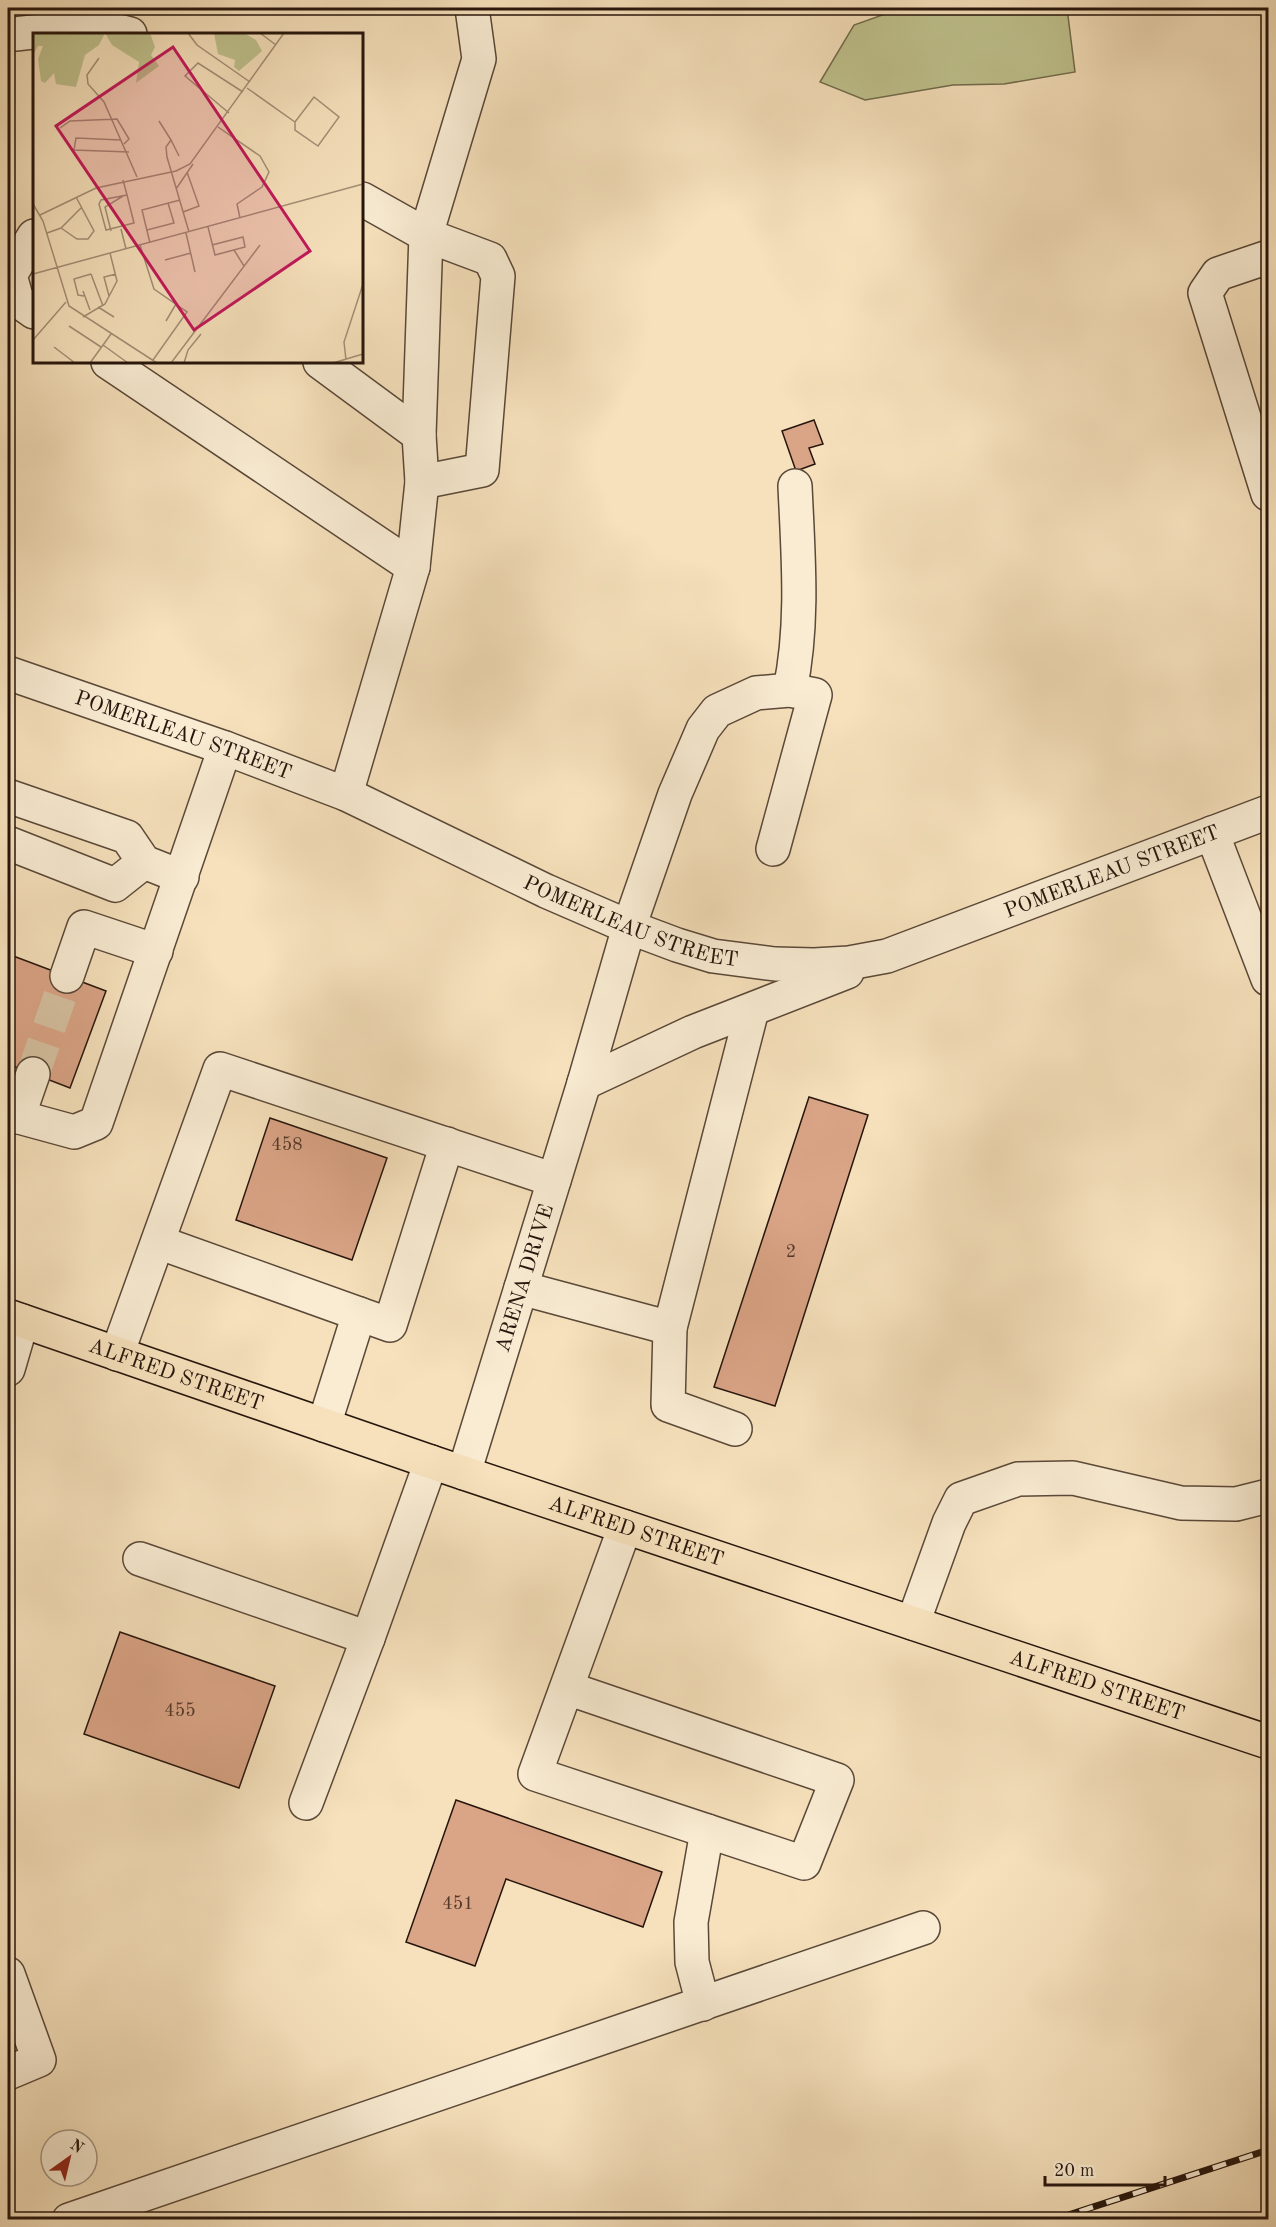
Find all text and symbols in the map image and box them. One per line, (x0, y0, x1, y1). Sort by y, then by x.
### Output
inset map (33, 33, 363, 363)
street label: POMERLEAU STREET (72, 688, 294, 784)
street label: POMERLEAU STREET (1002, 822, 1223, 923)
street label: POMERLEAU STREET (520, 873, 739, 971)
house number: 458 (271, 1136, 303, 1154)
street label: ARENA DRIVE (493, 1202, 558, 1355)
house number: 2 (786, 1243, 796, 1261)
street label: ALFRED STREET (86, 1336, 266, 1415)
street label: ALFRED STREET (546, 1493, 726, 1571)
street label: ALFRED STREET (1007, 1647, 1187, 1725)
house number: 455 (164, 1702, 196, 1720)
house number: 451 (442, 1895, 474, 1913)
north arrow (39, 2128, 99, 2188)
text: N (67, 2137, 86, 2158)
scale bar (1045, 2149, 1165, 2187)
text: 20 m (1054, 2162, 1094, 2180)

